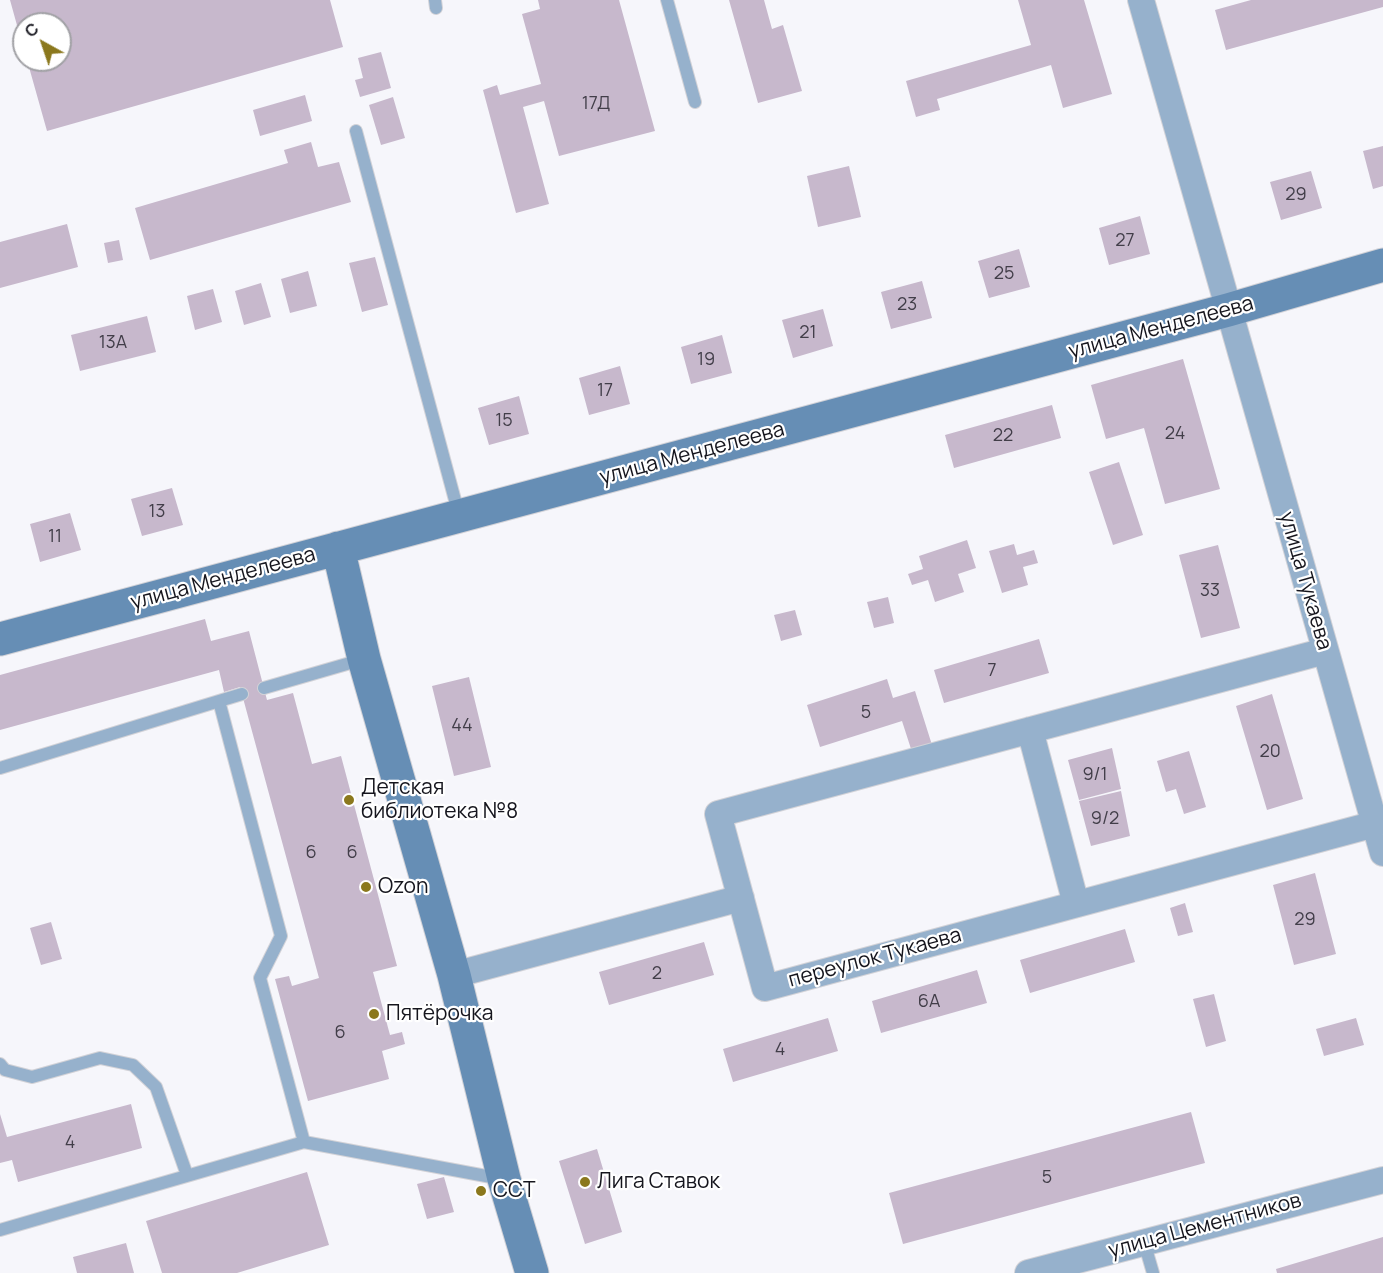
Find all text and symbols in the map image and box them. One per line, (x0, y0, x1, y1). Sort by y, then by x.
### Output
north arrow (12, 12, 72, 72)
text: С (20, 18, 43, 42)
house number: 17Д (582, 93, 610, 115)
house number: 29 (1285, 184, 1307, 206)
house number: 27 (1115, 230, 1135, 252)
house number: 25 (994, 263, 1014, 285)
street label: улица Менделеева (1066, 291, 1256, 365)
house number: 23 (897, 294, 917, 316)
house number: 21 (799, 322, 817, 344)
house number: 13А (99, 332, 127, 354)
house number: 19 (697, 349, 715, 371)
house number: 17 (597, 380, 613, 402)
house number: 15 (495, 410, 513, 432)
street label: улица Менделеева (597, 417, 787, 491)
house number: 24 (1165, 423, 1185, 445)
house number: 22 (993, 425, 1013, 447)
house number: 13 (149, 501, 165, 523)
street label: улица Тукаева (1273, 509, 1337, 653)
house number: 11 (48, 526, 62, 548)
street label: улица Менделеева (128, 542, 318, 616)
house number: 33 (1200, 580, 1220, 602)
house number: 7 (987, 660, 997, 682)
house number: 5 (861, 702, 871, 724)
house number: 44 (451, 715, 473, 737)
house number: 20 (1259, 741, 1281, 763)
house number: 9/1 (1082, 764, 1108, 786)
place label: Детская библиотека №8 (361, 775, 518, 825)
marker: Детская библиотека №8 (342, 793, 356, 807)
house number: 9/2 (1091, 808, 1119, 830)
house number: 6 (305, 842, 317, 864)
house number: 6 (346, 842, 358, 864)
place label: Ozon (378, 874, 428, 900)
marker: Ozon (359, 880, 373, 894)
house number: 29 (1294, 909, 1316, 931)
street label: переулок Тукаева (786, 923, 964, 993)
house number: 2 (652, 963, 662, 985)
house number: 6А (918, 991, 940, 1013)
place label: Пятёрочка (386, 1001, 493, 1027)
marker: Пятёрочка (367, 1007, 381, 1021)
house number: 6 (334, 1022, 346, 1044)
house number: 4 (775, 1039, 785, 1061)
house number: 4 (65, 1132, 75, 1154)
house number: 5 (1042, 1167, 1052, 1189)
place label: Лига Ставок (597, 1169, 720, 1195)
marker: Лига Ставок (578, 1175, 592, 1189)
place label: ССТ (493, 1178, 536, 1204)
marker: ССТ (474, 1184, 488, 1198)
street label: улица Цементников (1106, 1188, 1304, 1264)

